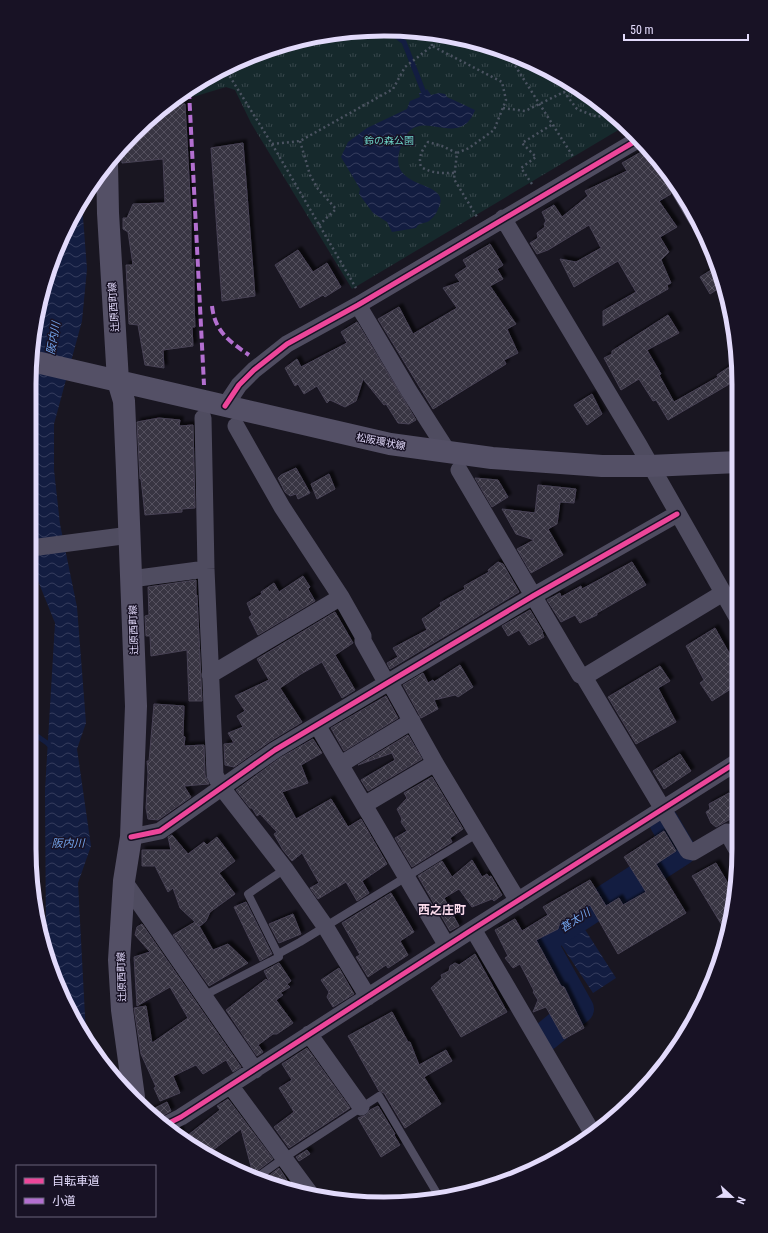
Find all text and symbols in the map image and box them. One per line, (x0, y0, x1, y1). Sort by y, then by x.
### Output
scale bar (624, 16, 748, 42)
text: 50 m (630, 23, 654, 37)
park label: 鈴の森公園 (364, 135, 414, 146)
street label: 辻原西町線 (106, 282, 121, 332)
water label: 阪内川 (44, 320, 63, 355)
street label: 松阪環状線 (355, 431, 406, 452)
street label: 辻原西町線 (127, 605, 140, 655)
water label: 阪内川 (52, 837, 85, 850)
district label: 西之庄町 (418, 903, 466, 917)
water label: 甚太川 (558, 905, 593, 935)
street label: 辻原西町線 (115, 952, 128, 1002)
legend (16, 1165, 156, 1217)
text: 自転車道 (52, 1174, 100, 1188)
north arrow (712, 1177, 752, 1217)
text: 小道 (52, 1194, 76, 1208)
text: N (733, 1195, 748, 1206)

